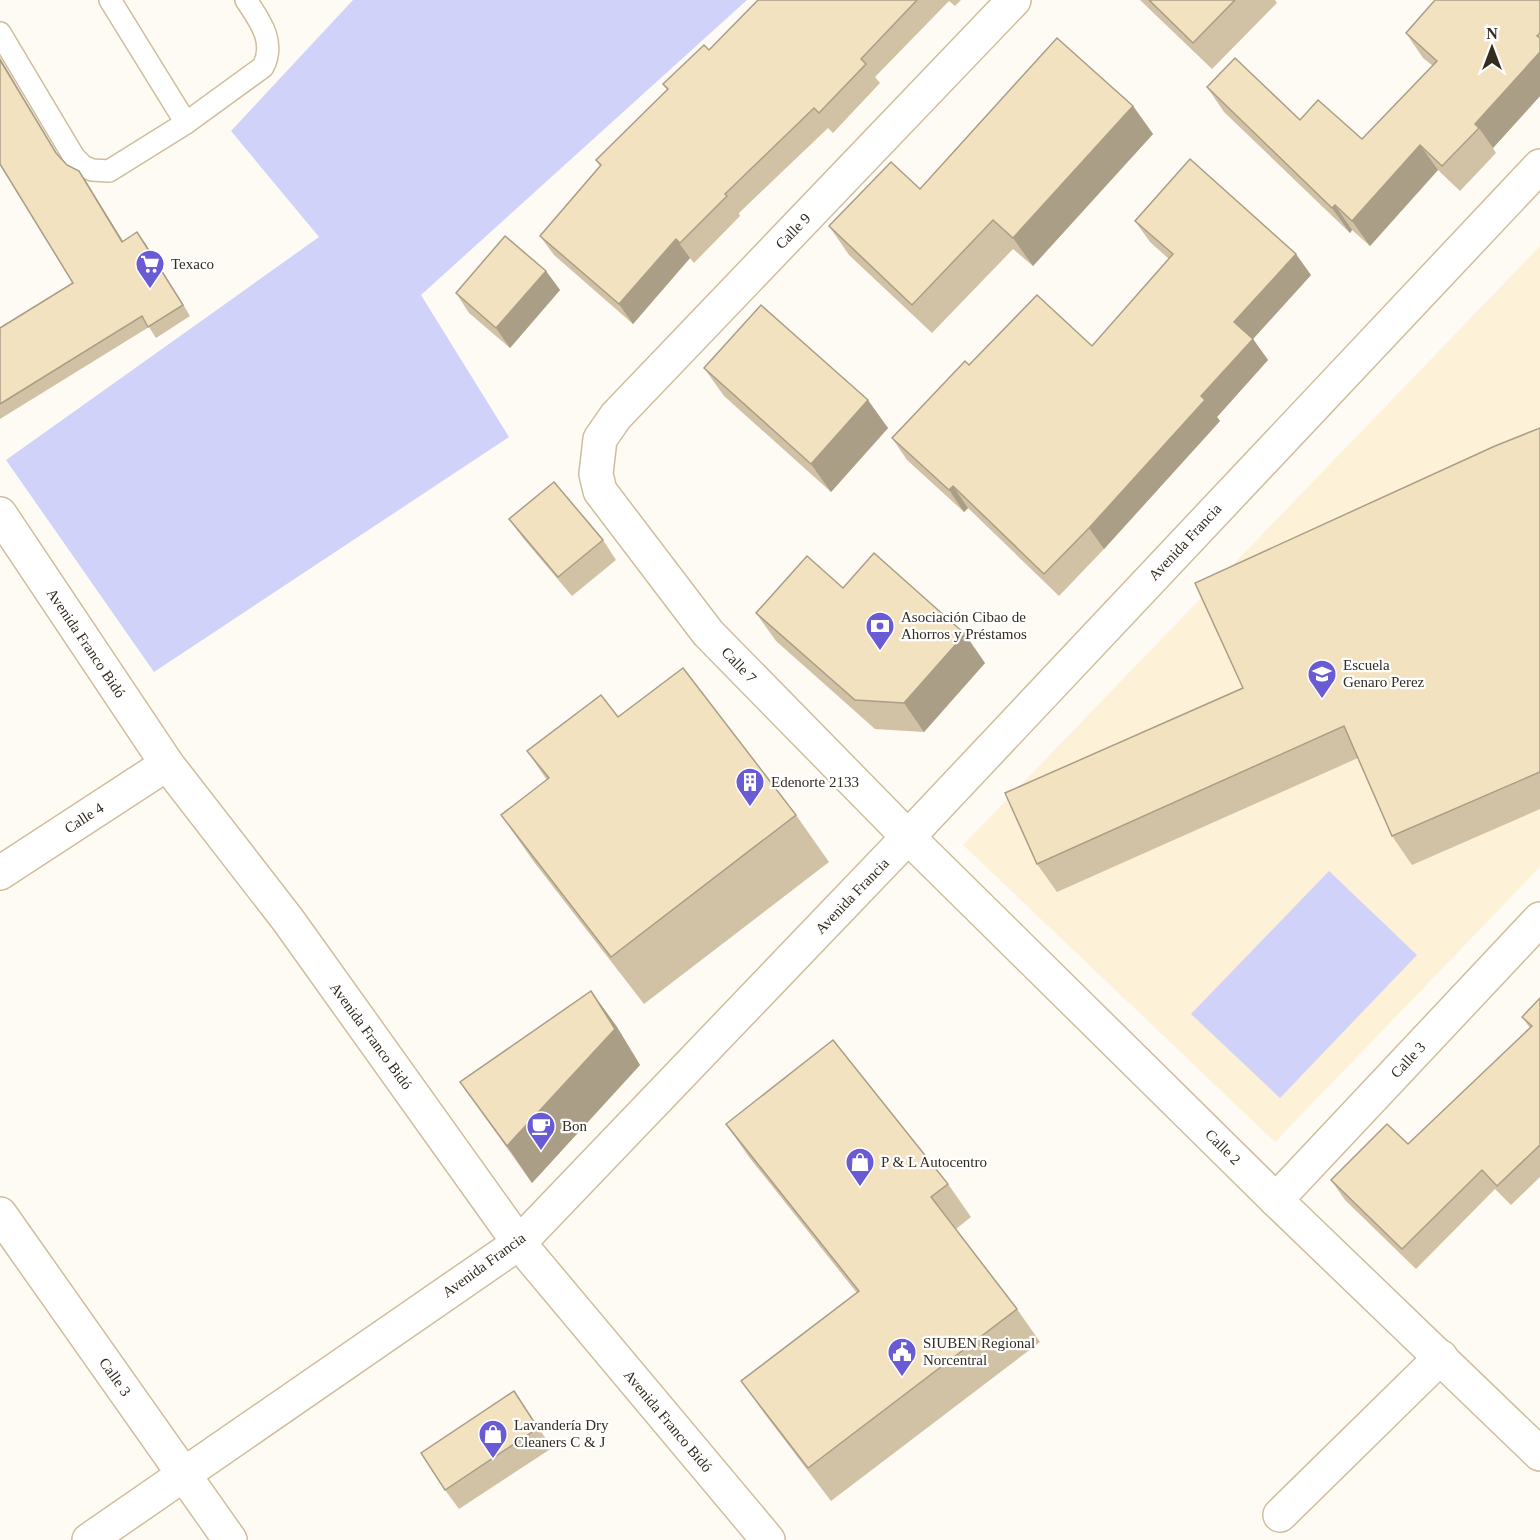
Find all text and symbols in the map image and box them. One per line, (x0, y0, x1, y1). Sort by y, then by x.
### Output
north arrow (1462, 18, 1522, 78)
text: N (1486, 25, 1498, 42)
street label: Calle 9 (772, 210, 814, 252)
supermarket icon: Texaco (134, 248, 166, 290)
place label: Texaco (171, 256, 214, 272)
street label: Avenida Francia (1146, 500, 1225, 583)
street label: Avenida Franco Bidó (44, 585, 128, 701)
place label: Asociación Cibao de Ahorros y Préstamos (901, 609, 1027, 642)
bank icon: Asociación Cibao de Ahorros y Préstamos (864, 610, 896, 652)
street label: Calle 7 (718, 644, 760, 686)
place label: Escuela Genaro Perez (1343, 657, 1425, 690)
school or university icon: Escuela Genaro Perez (1306, 658, 1338, 700)
building icon: Edenorte 2133 (734, 766, 766, 808)
place label: Edenorte 2133 (771, 774, 859, 790)
street label: Calle 4 (62, 799, 107, 836)
street label: Avenida Francia (812, 855, 892, 937)
street label: Avenida Franco Bidó (327, 980, 415, 1092)
street label: Calle 3 (1388, 1039, 1428, 1081)
cafe icon: Bon (525, 1110, 557, 1152)
place label: Bon (562, 1118, 588, 1134)
street label: Calle 2 (1202, 1126, 1244, 1168)
shop icon: P & L Autocentro (844, 1146, 876, 1188)
place label: P & L Autocentro (881, 1154, 987, 1170)
street label: Avenida Francia (439, 1229, 529, 1300)
place label: SIUBEN Regional Norcentral (923, 1335, 1035, 1368)
public building icon: SIUBEN Regional Norcentral (886, 1336, 918, 1378)
street label: Calle 3 (96, 1355, 134, 1399)
street label: Avenida Franco Bidó (621, 1367, 715, 1475)
place label: Lavandería Dry Cleaners C & J (514, 1417, 609, 1450)
shop icon: Lavandería Dry Cleaners C & J (477, 1418, 509, 1460)

